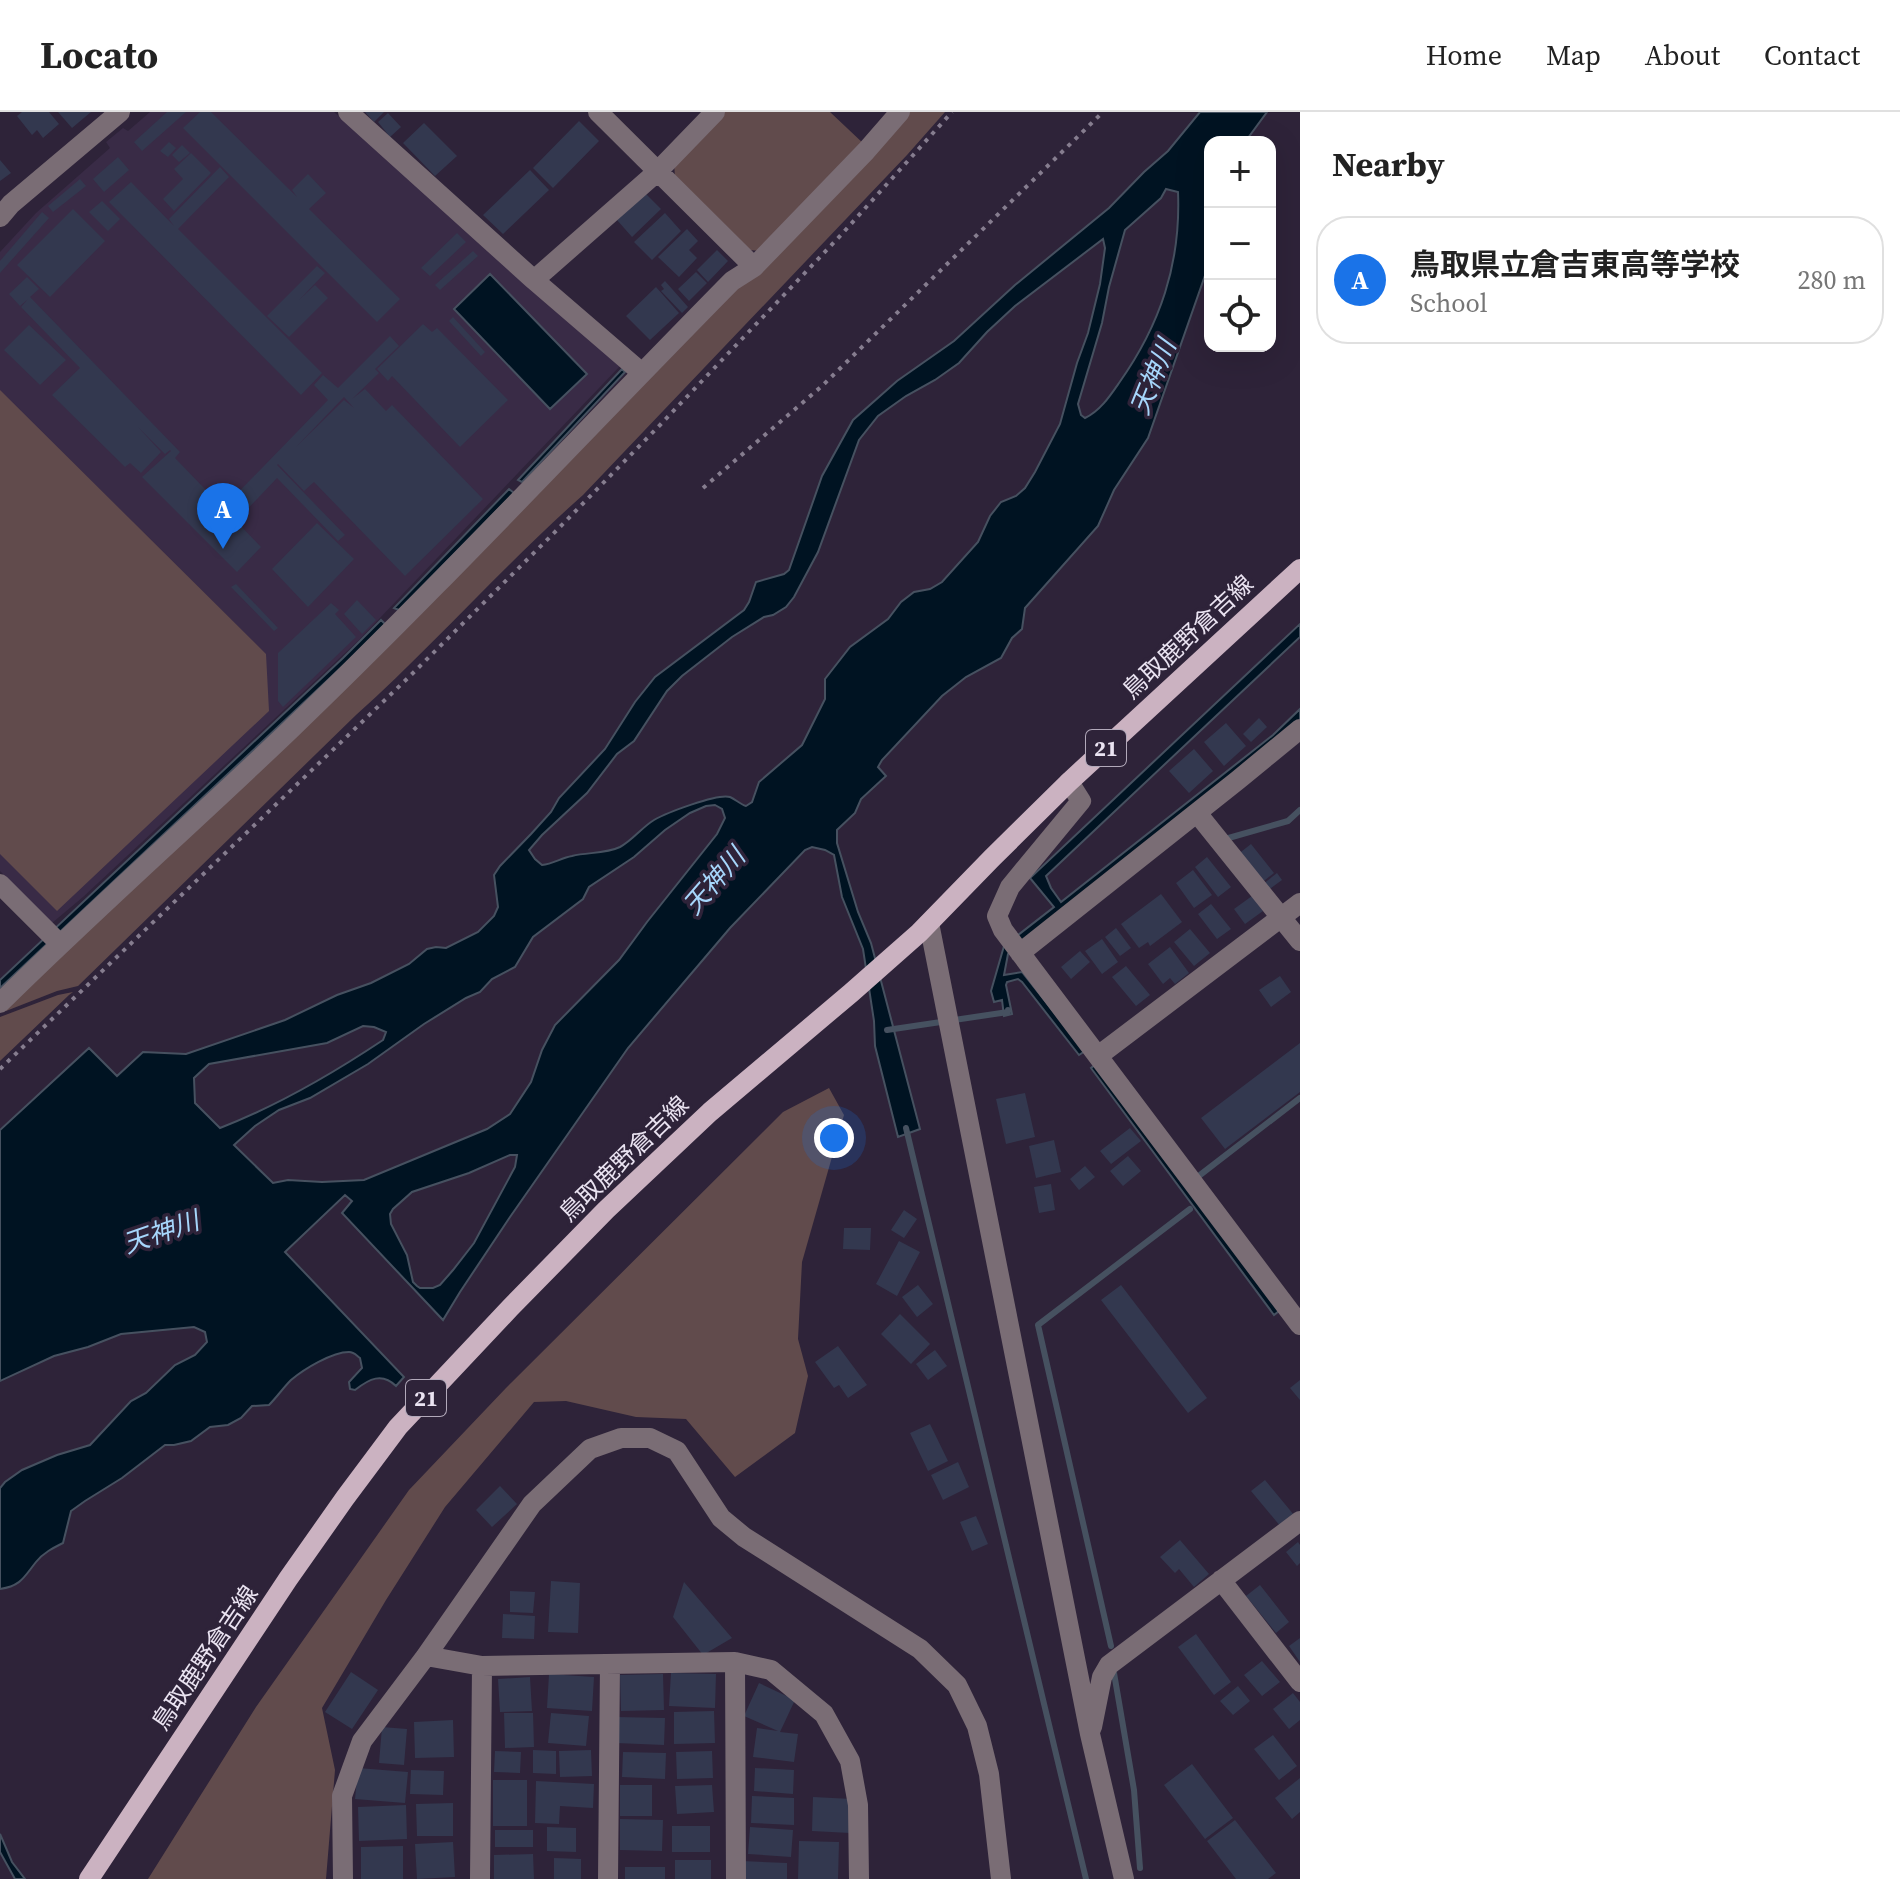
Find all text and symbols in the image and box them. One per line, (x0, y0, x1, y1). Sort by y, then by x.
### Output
text: Locato (40, 29, 158, 81)
text: Home (1426, 36, 1502, 74)
text: Map (1546, 36, 1601, 74)
text: About (1645, 36, 1720, 74)
text: Contact (1764, 36, 1860, 74)
map controls (1204, 136, 1276, 352)
button: + (1204, 136, 1276, 208)
text: Nearby (1332, 141, 1445, 187)
button: − (1204, 208, 1276, 280)
text: 鳥取県立倉吉東高等学校 (1410, 244, 1740, 285)
text: A (1351, 262, 1369, 298)
text: 280 m (1798, 262, 1866, 298)
button: locate (1204, 280, 1276, 352)
text: School (1410, 285, 1487, 321)
water label: 天神川 (1122, 331, 1185, 420)
pin: A (197, 483, 249, 549)
street label: 鳥取鹿野倉吉線 (1115, 567, 1260, 706)
road number: 21 (1086, 730, 1126, 766)
water label: 天神川 (675, 837, 755, 922)
street label: 鳥取鹿野倉吉線 (552, 1088, 696, 1229)
your location (814, 1118, 854, 1158)
water label: 天神川 (118, 1201, 207, 1262)
road number: 21 (406, 1380, 446, 1416)
street label: 鳥取鹿野倉吉線 (144, 1579, 265, 1737)

